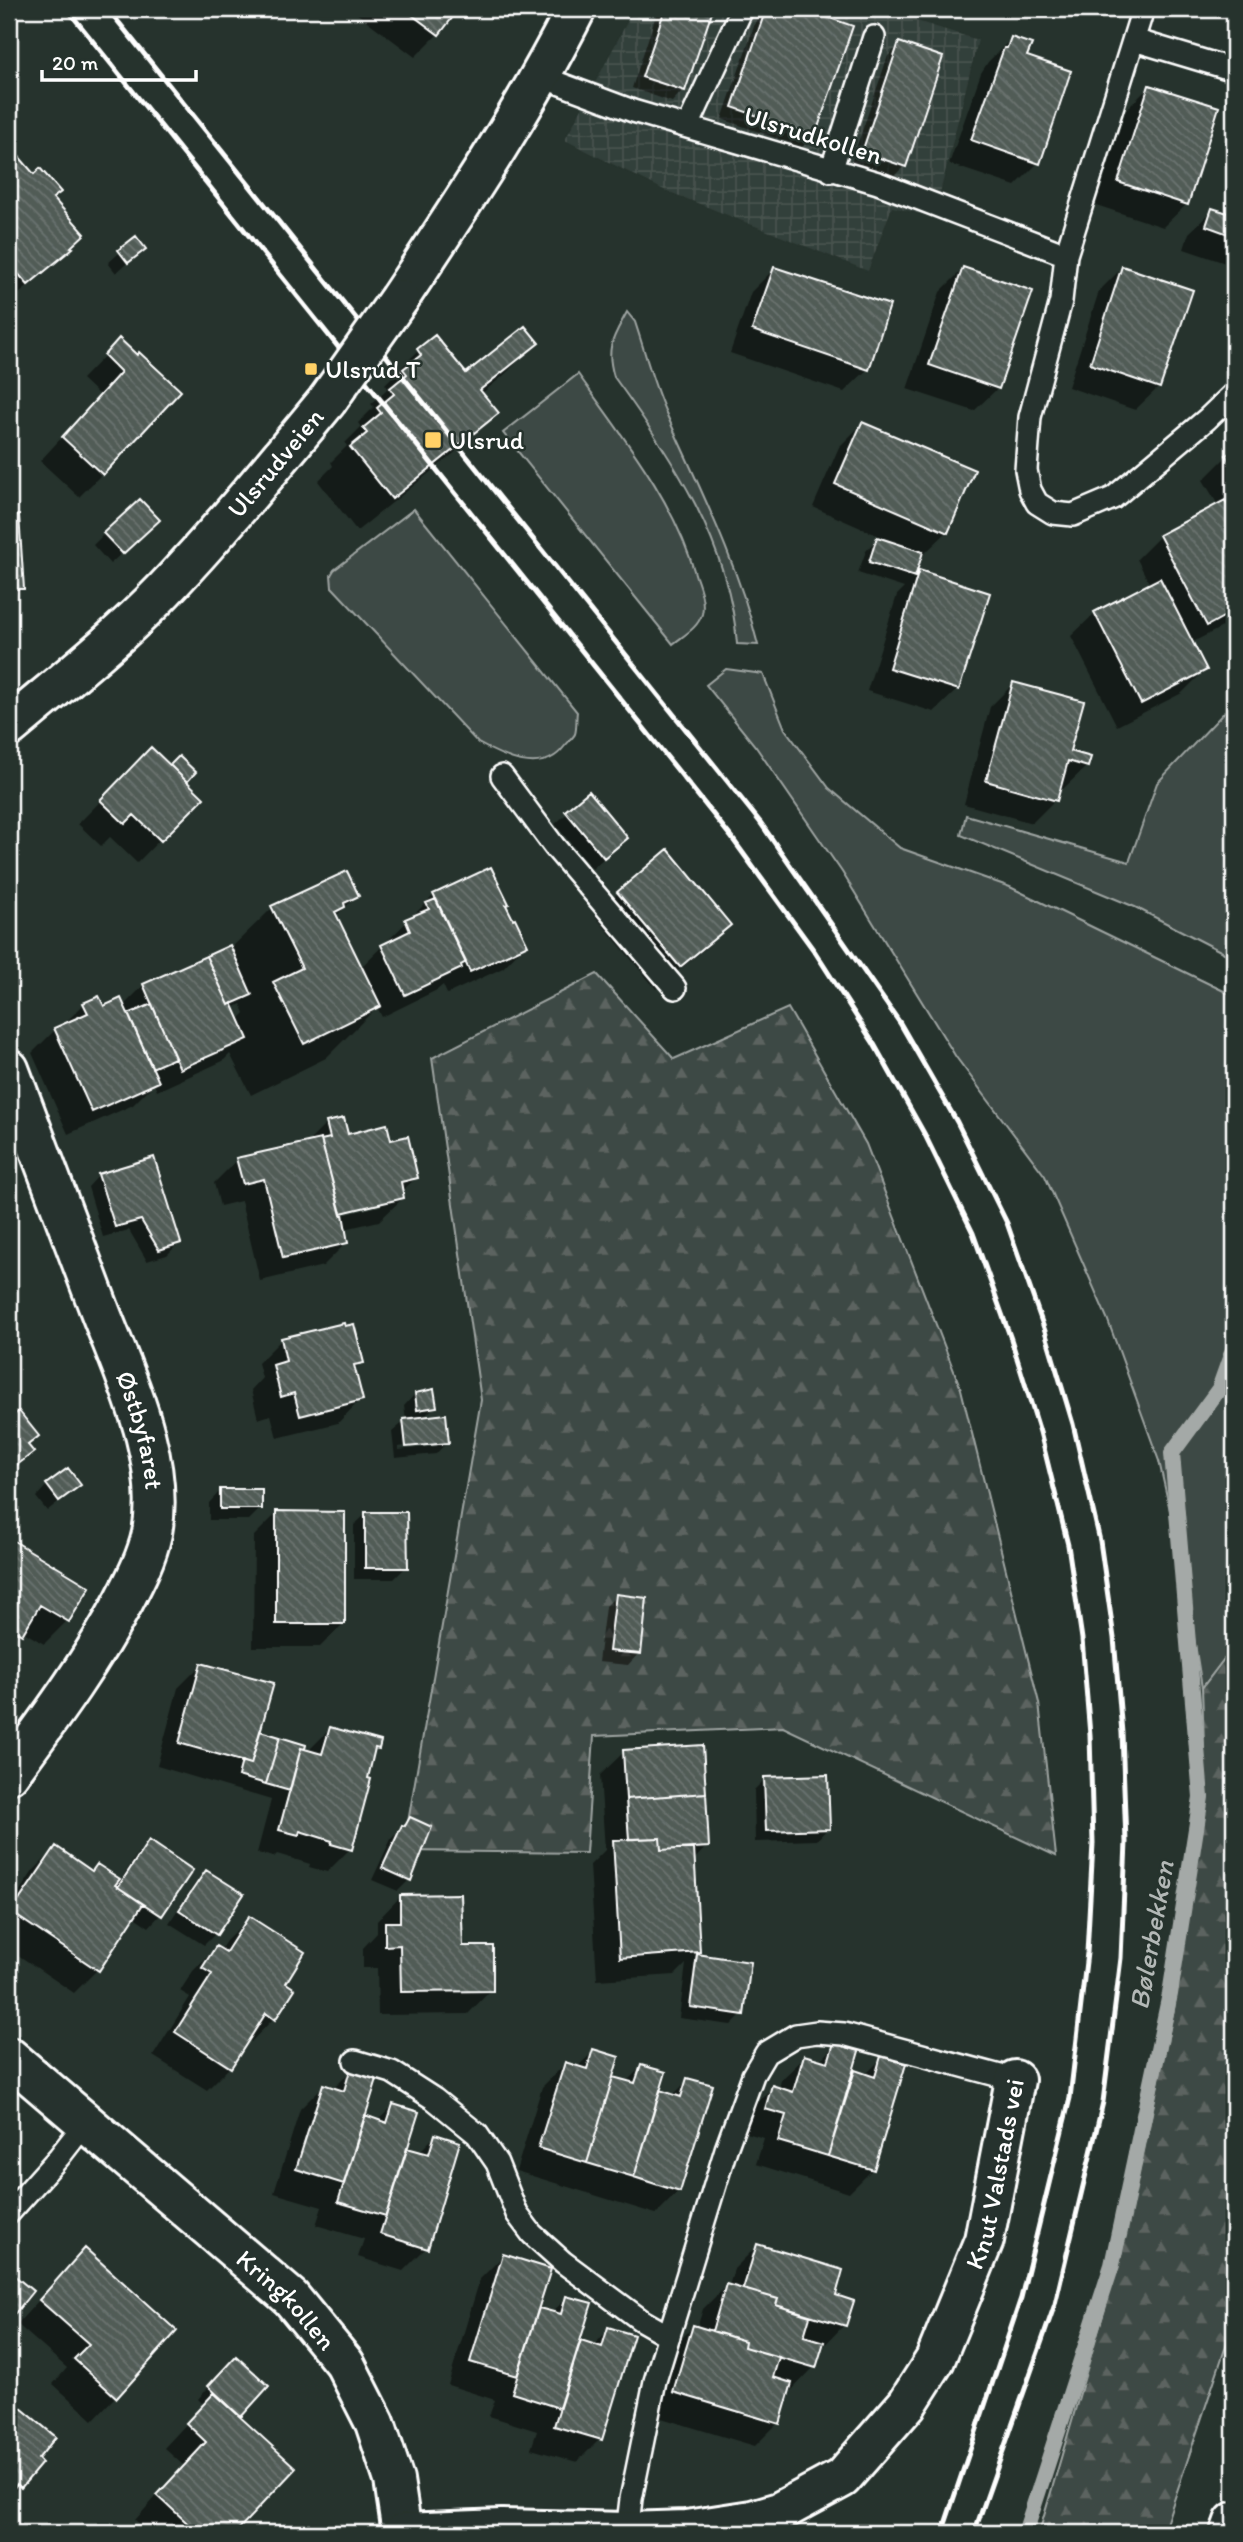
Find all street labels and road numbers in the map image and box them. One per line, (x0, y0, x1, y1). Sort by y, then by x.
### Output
street label: Ulsrudkollen (740, 99, 886, 171)
street label: Ulsrudveien (220, 401, 331, 524)
street label: Østbyfaret (109, 1366, 170, 1491)
street label: Knut Valstads vei (958, 2076, 1031, 2274)
street label: Kringkollen (230, 2243, 343, 2357)

